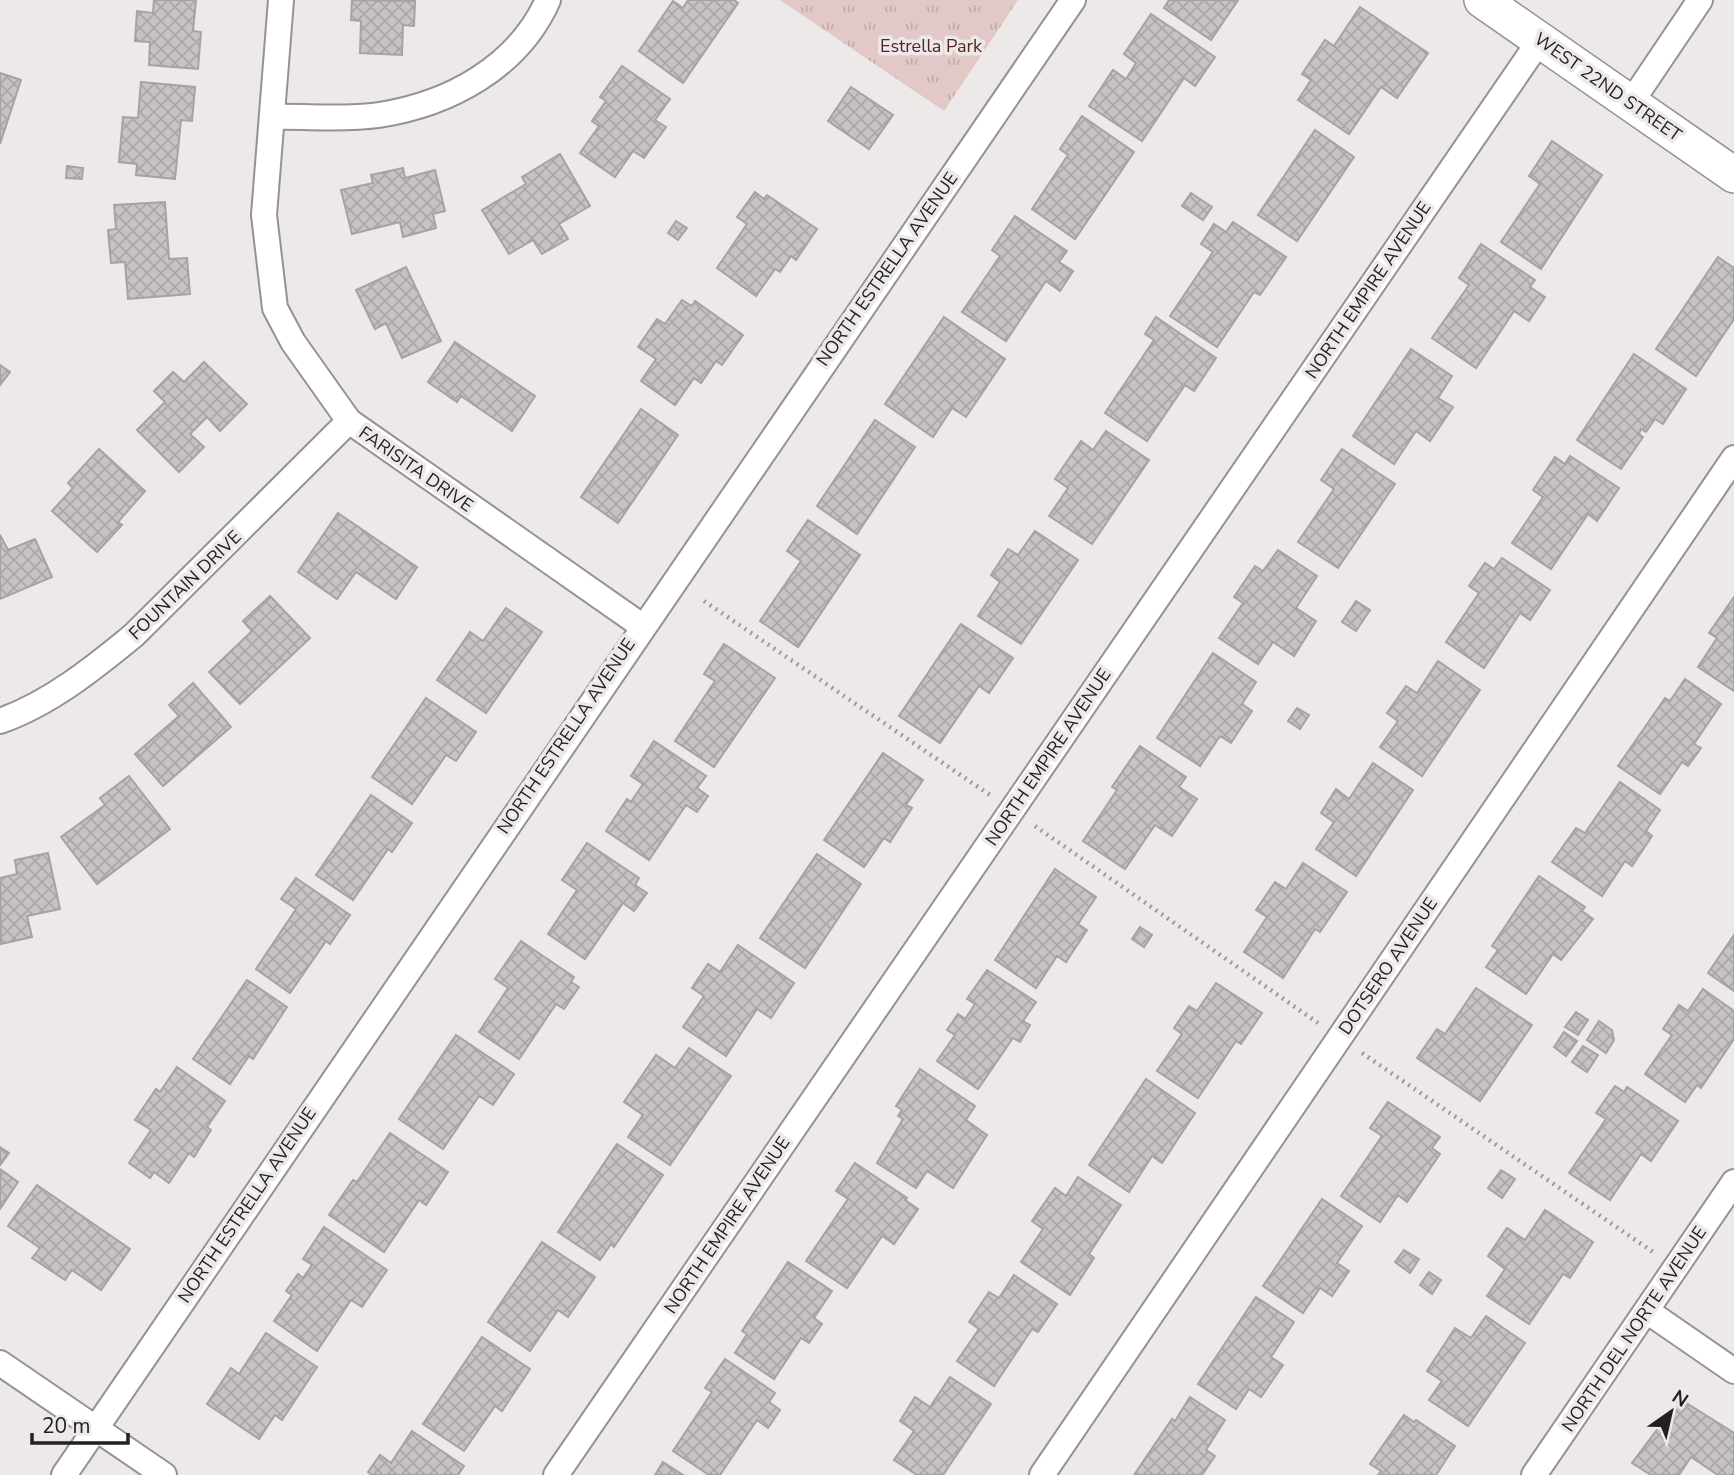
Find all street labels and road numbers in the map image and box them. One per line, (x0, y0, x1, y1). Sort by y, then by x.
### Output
street label: WEST 22ND STREET (1530, 27, 1687, 147)
street label: NORTH ESTRELLA AVENUE (811, 167, 963, 371)
street label: NORTH EMPIRE AVENUE (1300, 197, 1436, 383)
street label: FARISITA DRIVE (354, 421, 478, 517)
street label: FOUNTAIN DRIVE (123, 525, 247, 645)
street label: NORTH ESTRELLA AVENUE (491, 633, 641, 839)
street label: NORTH EMPIRE AVENUE (980, 664, 1116, 850)
street label: DOTSERO AVENUE (1333, 893, 1443, 1039)
street label: NORTH ESTRELLA AVENUE (172, 1102, 322, 1308)
street label: NORTH EMPIRE AVENUE (659, 1132, 795, 1318)
street label: NORTH DEL NORTE AVENUE (1557, 1222, 1711, 1436)

